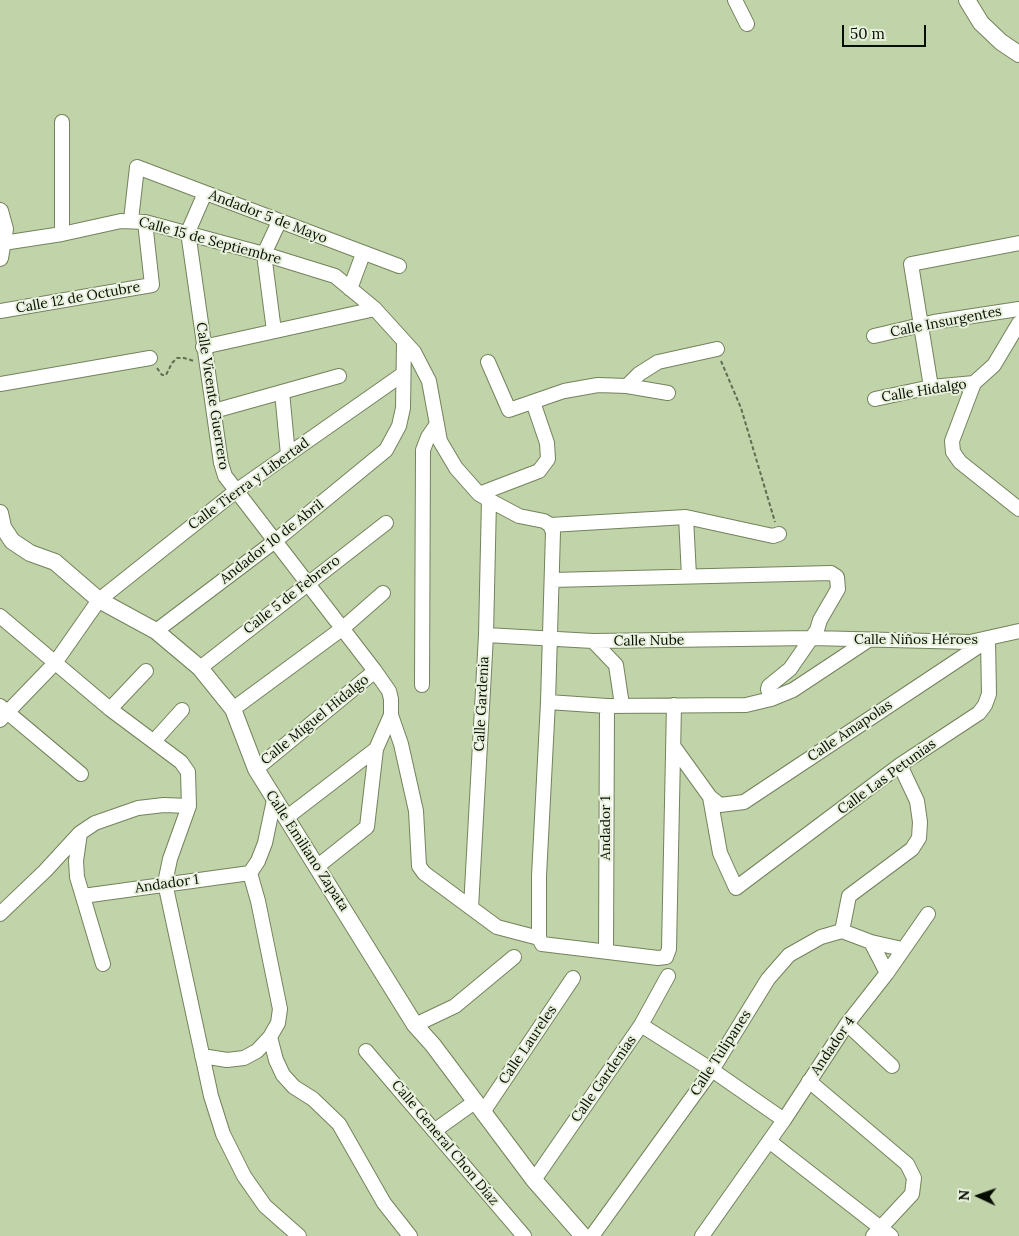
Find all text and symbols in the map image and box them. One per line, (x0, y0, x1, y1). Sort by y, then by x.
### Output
scale bar (844, 15, 928, 47)
text: 50 m (850, 24, 885, 43)
street label: Andador 5 de Mayo (206, 187, 330, 247)
street label: Calle 15 de Septiembre (137, 214, 283, 268)
street label: Calle 12 de Octubre (15, 279, 141, 317)
street label: Calle Insurgentes (889, 303, 1003, 341)
street label: Calle Vicente Guerrero (192, 321, 232, 471)
street label: Calle Hidalgo (880, 376, 968, 406)
street label: Calle Tierra y Libertad (185, 434, 313, 534)
street label: Andador 10 de Abril (217, 496, 327, 588)
street label: Calle 5 de Febrero (240, 552, 344, 638)
street label: Calle Nube (614, 632, 684, 650)
street label: Calle Niños Héroes (854, 632, 978, 648)
street label: Calle Gardenia (471, 656, 493, 752)
street label: Calle Miguel Hidalgo (258, 671, 372, 769)
street label: Calle Amapolas (804, 697, 896, 765)
street label: Calle Las Petunias (835, 736, 939, 818)
street label: Calle Emiliano Zapata (262, 788, 352, 914)
street label: Andador 1 (598, 796, 614, 860)
street label: Andador 1 (134, 871, 200, 897)
street label: Calle Laureles (496, 1002, 560, 1088)
street label: Calle Tulipanes (687, 1007, 755, 1099)
street label: Andador 4 (807, 1014, 859, 1078)
street label: Calle Gardenias (568, 1032, 640, 1126)
street label: Calle General Chon Díaz (388, 1077, 502, 1209)
north arrow (954, 1171, 1004, 1221)
text: N (955, 1189, 973, 1201)

